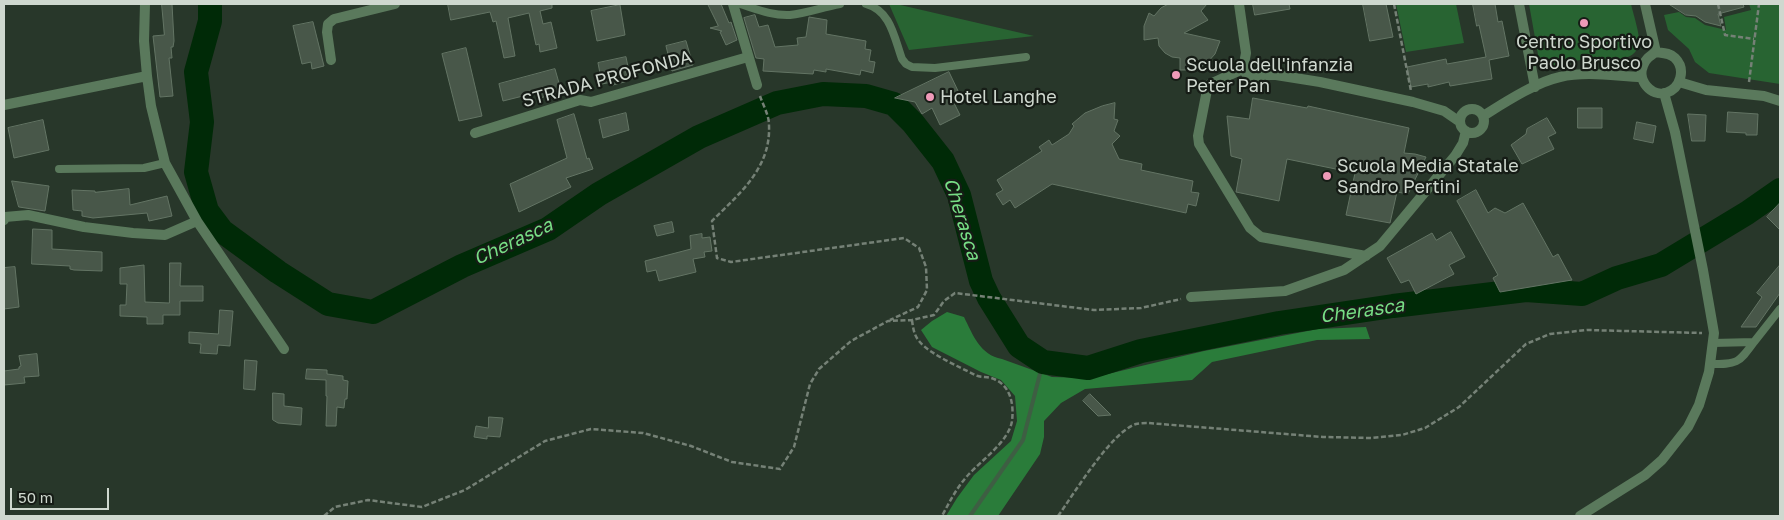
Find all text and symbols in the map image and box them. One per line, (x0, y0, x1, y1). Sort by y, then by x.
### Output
marker: Centro Sportivo Paolo Brusco (1578, 17, 1590, 29)
place label: Centro Sportivo Paolo Brusco (1516, 31, 1652, 74)
street label: STRADA PROFONDA (520, 46, 694, 112)
place label: Scuola dell'infanzia Peter Pan (1186, 54, 1353, 96)
marker: Scuola dell'infanzia Peter Pan (1170, 69, 1182, 81)
place label: Hotel Langhe (940, 86, 1057, 108)
marker: Hotel Langhe (924, 91, 936, 103)
place label: Scuola Media Statale Sandro Pertini (1337, 155, 1519, 198)
marker: Scuola Media Statale Sandro Pertini (1321, 170, 1333, 182)
water label: Cherasca (939, 175, 985, 263)
water label: Cherasca (470, 214, 556, 270)
water label: Cherasca (1318, 294, 1406, 328)
scale bar (12, 478, 111, 510)
text: 50 m (18, 488, 53, 506)

